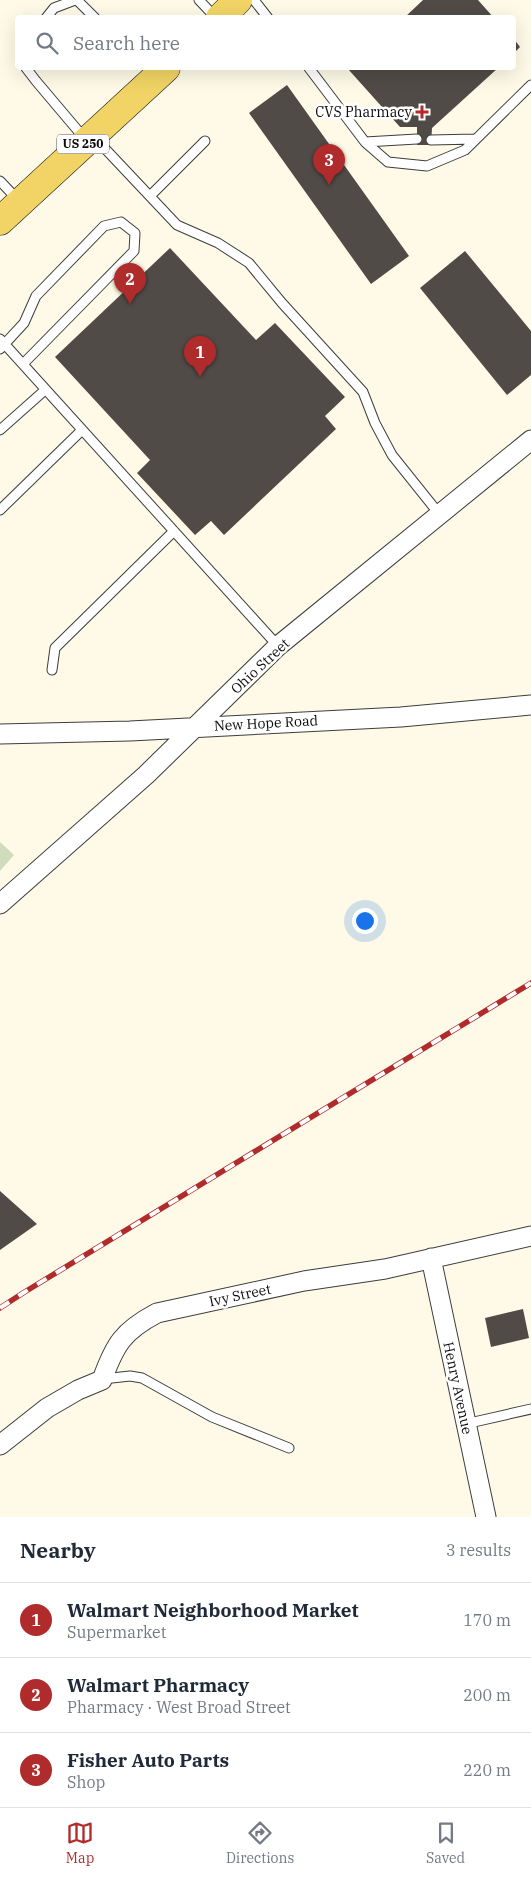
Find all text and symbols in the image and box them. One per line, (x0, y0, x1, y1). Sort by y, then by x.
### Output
search box (15, 15, 516, 70)
icon: search (33, 29, 61, 57)
text: Search here (73, 31, 180, 55)
place label: CVS Pharmacy (315, 103, 413, 121)
marker: CVS Pharmacy (416, 106, 428, 118)
road number: US 250 (57, 134, 109, 154)
pin: 3 (313, 144, 345, 185)
pin: 2 (114, 263, 146, 304)
pin: 1 (184, 336, 216, 377)
street label: Ohio Street (227, 634, 293, 698)
street label: New Hope Road (213, 711, 319, 735)
your location (352, 908, 378, 934)
street label: Ivy Street (207, 1280, 273, 1310)
street label: Henry Avenue (439, 1340, 477, 1436)
text: Nearby (20, 1536, 96, 1564)
text: 3 results (446, 1540, 511, 1560)
text: Walmart Neighborhood Market (67, 1598, 359, 1622)
text: 1 (31, 1610, 41, 1630)
text: 170 m (463, 1610, 511, 1630)
text: Supermarket (67, 1622, 166, 1642)
text: Walmart Pharmacy (67, 1673, 249, 1697)
text: 2 (31, 1685, 41, 1705)
text: 200 m (463, 1685, 511, 1705)
text: Pharmacy · West Broad Street (67, 1697, 291, 1717)
text: Fisher Auto Parts (67, 1748, 229, 1772)
text: 3 (31, 1760, 41, 1780)
text: 220 m (463, 1760, 511, 1780)
text: Shop (67, 1772, 105, 1792)
tab: Map (66, 1819, 94, 1867)
tab: Directions (226, 1819, 294, 1867)
tab: Saved (426, 1819, 465, 1867)

